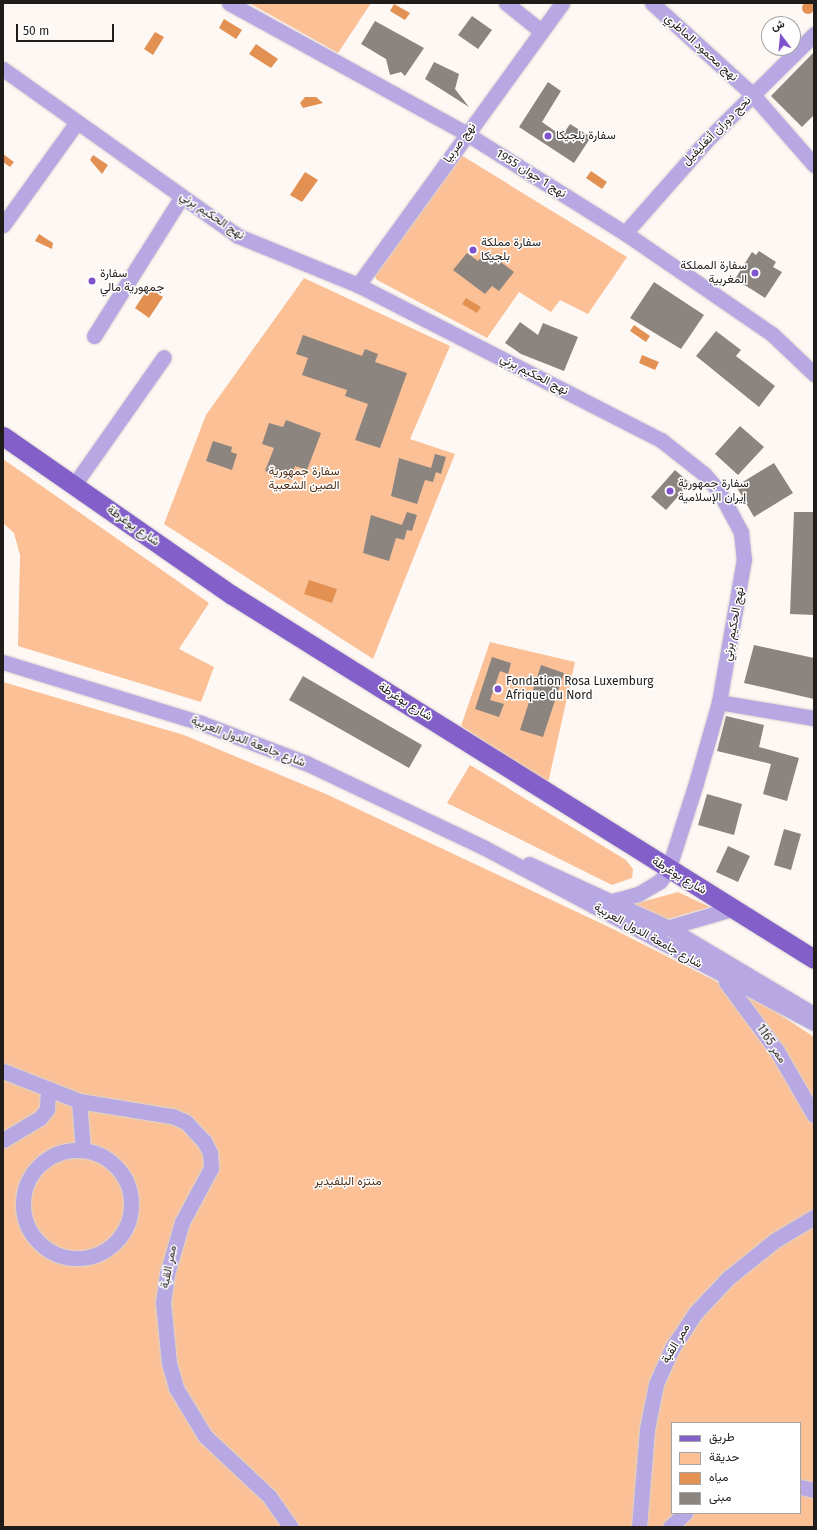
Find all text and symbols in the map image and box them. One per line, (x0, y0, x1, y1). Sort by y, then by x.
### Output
street label: نهج محمود الماطري (661, 11, 741, 85)
scale bar (18, 16, 116, 42)
north arrow (761, 16, 801, 56)
text: ش (770, 17, 786, 33)
text: 50 m (23, 24, 49, 38)
street label: نحج دوران أنغليفيل (680, 94, 754, 168)
street label: نهج صربيا (441, 120, 479, 166)
place label: سفارة بلجيكا (556, 129, 616, 143)
marker: سفارة بلجيكا (543, 131, 553, 141)
street label: نهج 1 جوان 1955 (493, 147, 569, 201)
street label: نهج الحكيم برني (177, 189, 247, 243)
place label: سفارة مملكة بلجيكا (481, 236, 541, 264)
marker: سفارة مملكة بلجيكا (468, 245, 478, 255)
place label: سفارة المملكة المغربية (680, 259, 747, 287)
place label: سفارة جمهورية مالي (100, 267, 164, 295)
marker: سفارة المملكة المغربية (750, 268, 760, 278)
marker: سفارة جمهورية مالي (87, 276, 97, 286)
street label: نهج الحكيم برني (497, 352, 571, 398)
park label: سفارة جمهورية الصين الشعبية (268, 465, 340, 493)
place label: سفارة جمهورية إيران الإسلامية (678, 477, 749, 505)
marker: سفارة جمهورية إيران الإسلامية (665, 486, 675, 496)
street label: شارع يوغرطة (104, 503, 162, 549)
street label: نهج الحكيم برني (720, 586, 748, 662)
place label: Fondation Rosa Luxemburg Afrique du Nord (506, 675, 654, 703)
street label: شارع يوغرطة (375, 680, 435, 724)
marker: Fondation Rosa Luxemburg Afrique du Nord (493, 684, 503, 694)
street label: شارع جامعة الدول العربية (189, 714, 307, 770)
street label: شارع يوغرطة (649, 854, 709, 898)
street label: شارع جامعة الدول العربية (591, 900, 705, 972)
street label: ممر 1165 (753, 1022, 789, 1066)
park label: منتزه البلفيدير (314, 1175, 382, 1189)
street label: ممر القبة (158, 1244, 180, 1290)
street label: ممر القبة (659, 1322, 693, 1366)
legend (671, 1422, 801, 1514)
text: طريق (709, 1430, 734, 1444)
text: حديقة (709, 1450, 739, 1464)
text: مياه (709, 1470, 728, 1484)
text: مبنى (709, 1490, 731, 1504)

